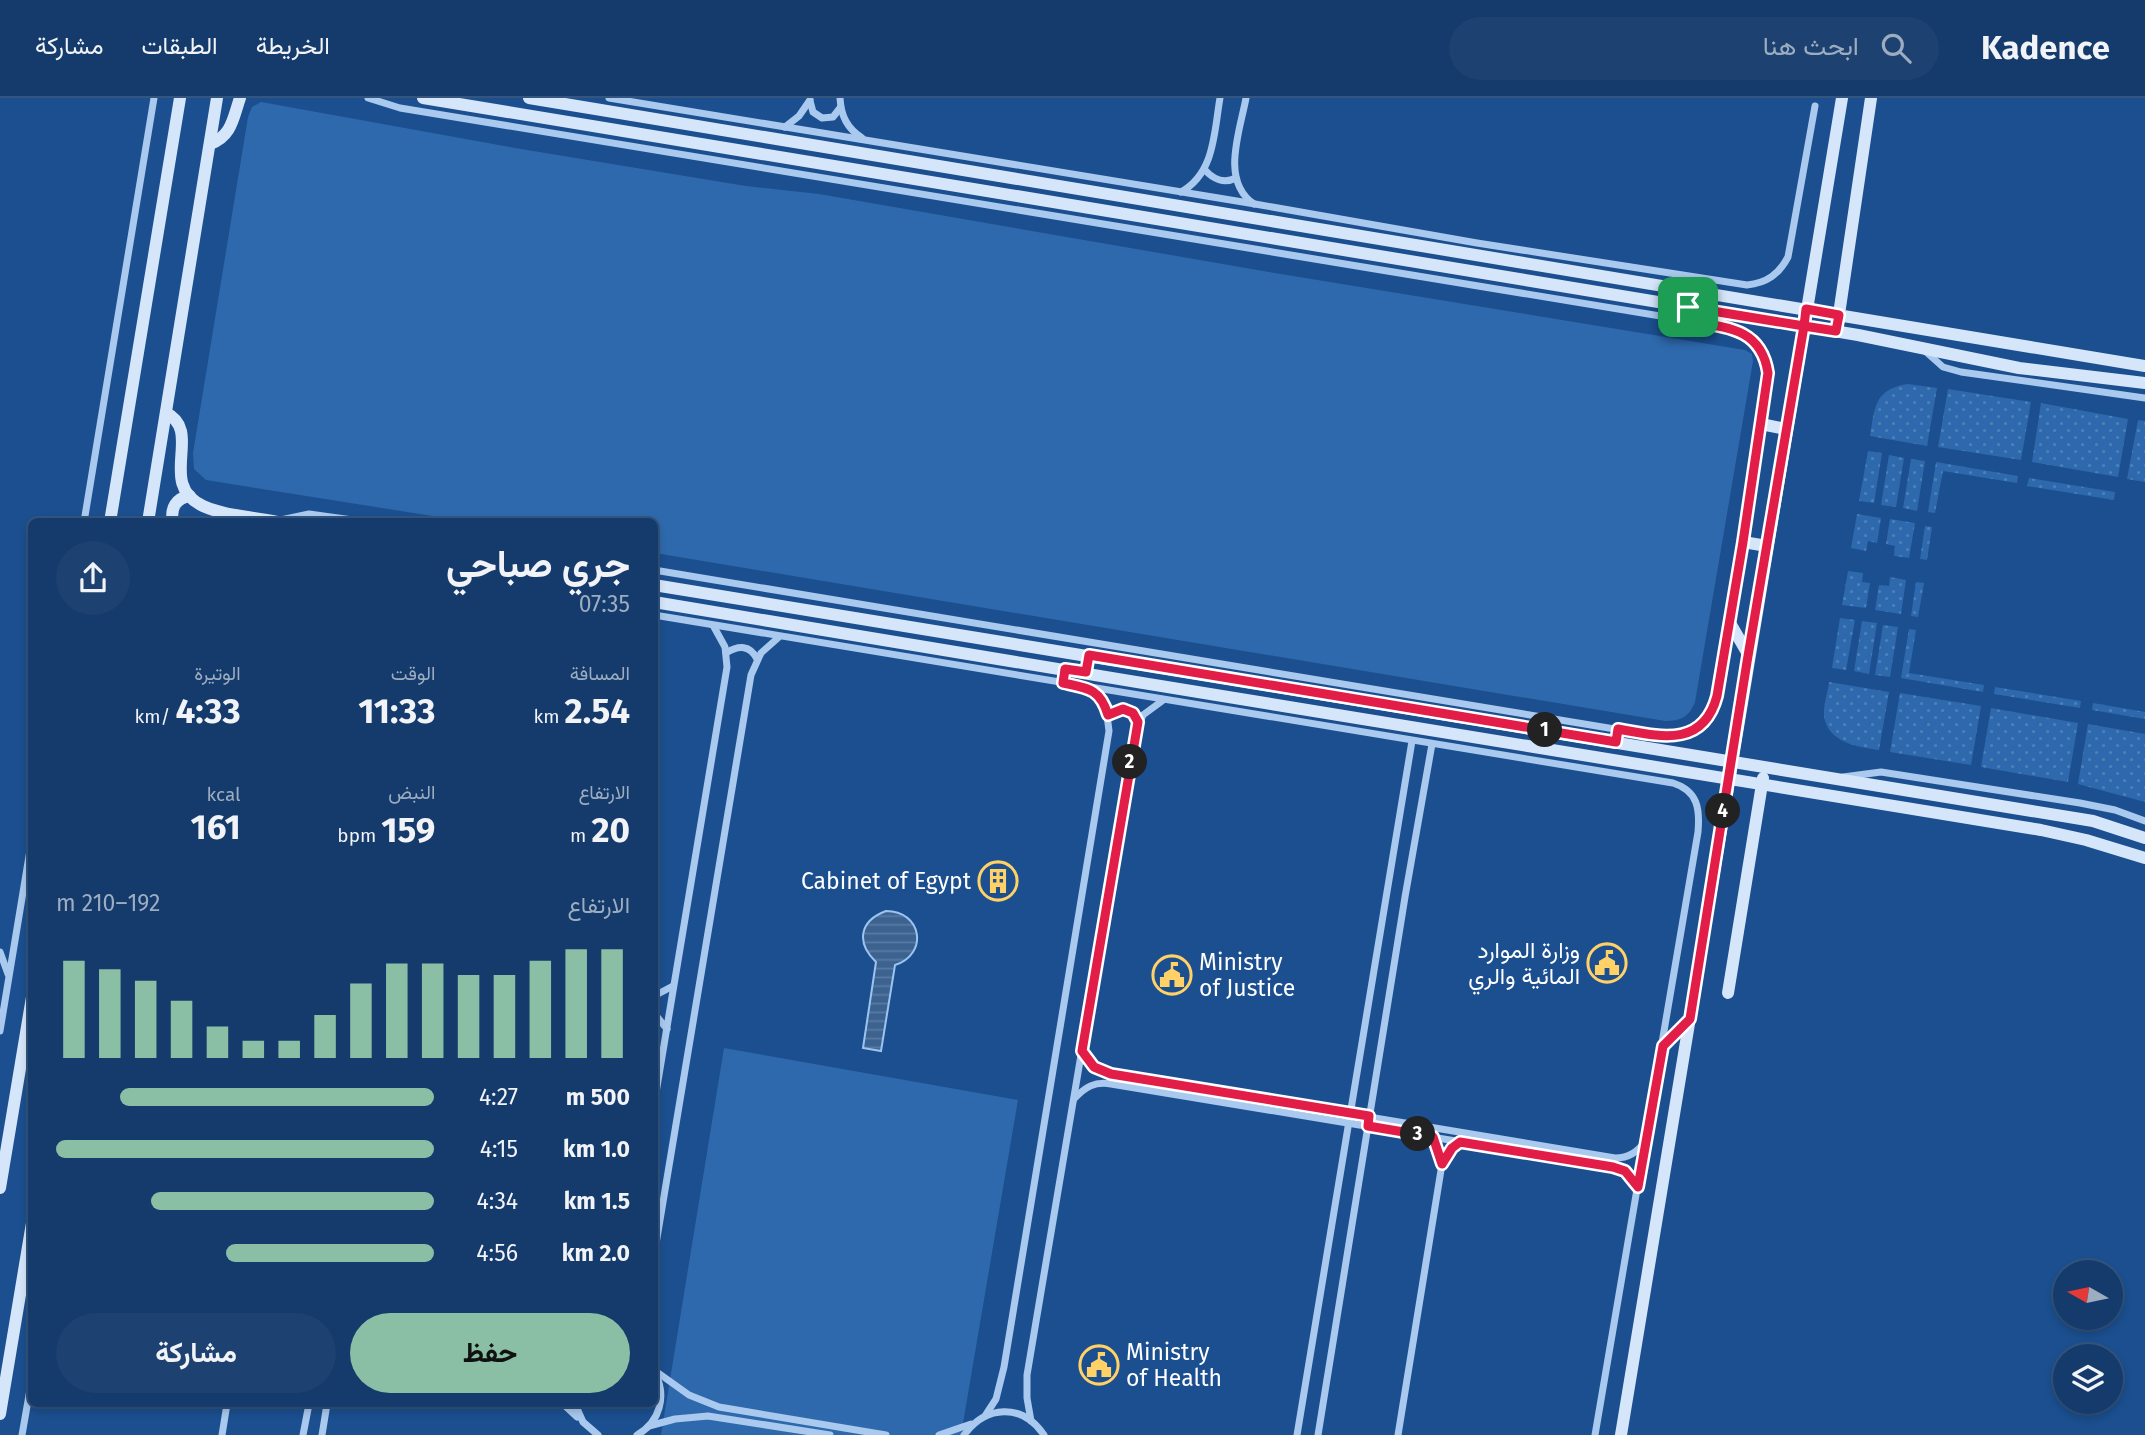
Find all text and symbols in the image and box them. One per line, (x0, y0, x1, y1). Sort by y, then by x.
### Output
search box (1449, 17, 1939, 80)
text: Kadence (1981, 28, 2110, 68)
icon: search (1877, 29, 1915, 67)
text: ابحث هنا (1763, 31, 1859, 62)
text: مشاركة (35, 32, 103, 60)
text: الطبقات (141, 32, 218, 60)
text: الخريطة (256, 32, 330, 60)
pin (1658, 277, 1718, 337)
icon: arrive (1669, 288, 1707, 326)
button: share (56, 541, 130, 615)
text: جري صباحي (446, 541, 630, 587)
text: 07:35 (579, 590, 630, 618)
text: الوتيرة (194, 662, 241, 685)
text: الوقت (391, 662, 435, 685)
text: المسافة (570, 662, 630, 685)
text: 4:33 (176, 690, 241, 732)
text: 11:33 (358, 690, 435, 732)
text: 2.54 (565, 690, 630, 732)
text: /km (135, 705, 176, 728)
text: km (534, 705, 565, 728)
pin: 1 (1528, 712, 1562, 748)
text: 1 (1540, 718, 1549, 741)
pin: 2 (1112, 744, 1148, 780)
text: 2 (1125, 750, 1134, 773)
text: النبض (388, 781, 435, 804)
text: الارتفاع (578, 781, 630, 804)
text: kcal (207, 783, 241, 806)
pin: 4 (1706, 794, 1740, 828)
text: 4 (1717, 799, 1728, 822)
text: 161 (190, 806, 241, 848)
text: 159 (381, 809, 435, 851)
text: 20 (591, 809, 630, 851)
text: bpm (337, 824, 381, 847)
text: m (570, 824, 591, 847)
building icon: Cabinet of Egypt (977, 860, 1019, 902)
place label: Cabinet of Egypt (801, 867, 972, 895)
text: 192–210 m (56, 889, 160, 917)
text: الارتفاع (568, 891, 630, 919)
place label: وزارة الموارد المائية والري (1468, 936, 1580, 995)
public building icon: وزارة الموارد المائية والري (1586, 942, 1628, 984)
place label: Ministry of Justice (1199, 948, 1295, 1002)
public building icon: Ministry of Justice (1151, 954, 1193, 996)
text: 4:27 (479, 1083, 518, 1111)
text: 500 m (566, 1083, 630, 1111)
pin: 3 (1400, 1116, 1436, 1152)
text: 3 (1413, 1122, 1422, 1145)
text: 4:15 (480, 1135, 518, 1163)
text: 1.0 km (563, 1135, 630, 1163)
text: 4:34 (476, 1187, 518, 1215)
text: 1.5 km (564, 1187, 630, 1215)
text: 4:56 (476, 1239, 518, 1267)
text: 2.0 km (562, 1239, 630, 1267)
north arrow (2053, 1260, 2123, 1330)
map controls (2053, 1260, 2123, 1414)
button: مشاركة (56, 1313, 336, 1393)
button: حفظ (350, 1313, 630, 1393)
place label: Ministry of Health (1126, 1338, 1222, 1392)
public building icon: Ministry of Health (1078, 1344, 1120, 1386)
button: layers (2053, 1344, 2123, 1414)

